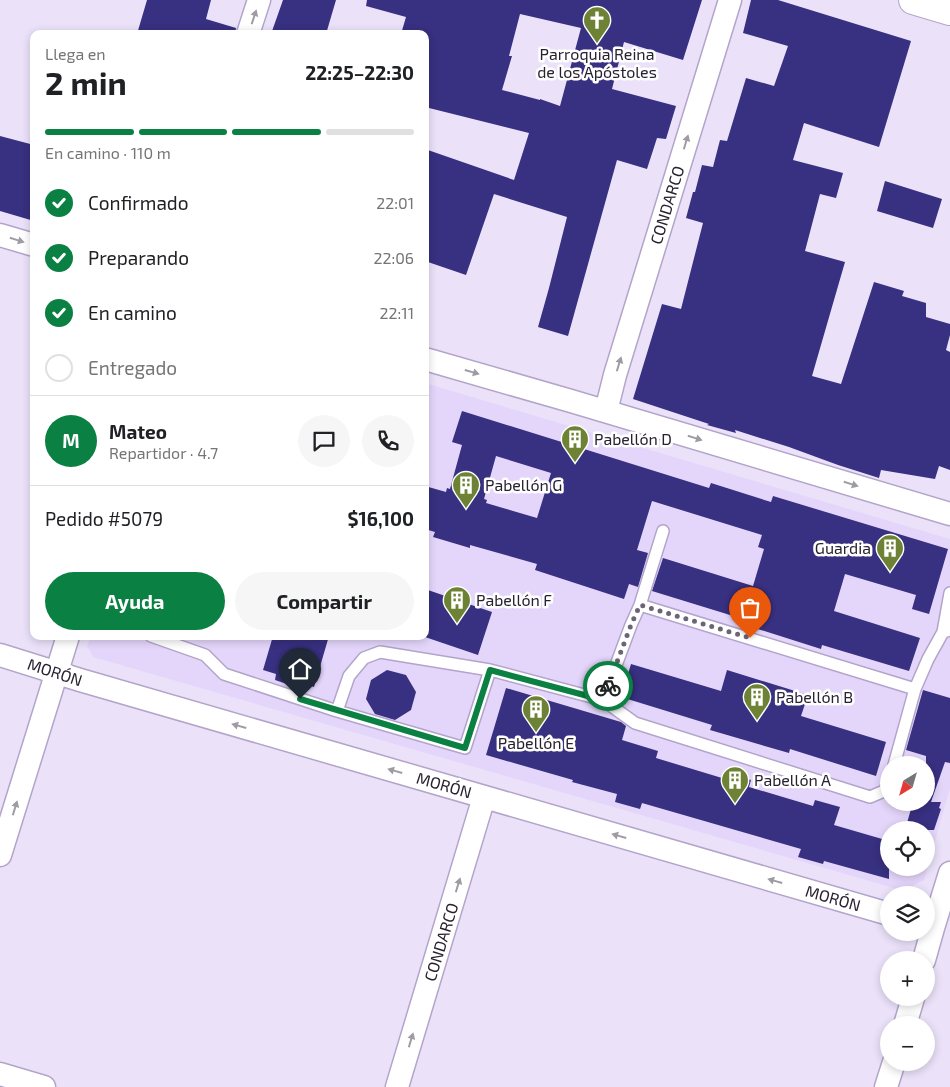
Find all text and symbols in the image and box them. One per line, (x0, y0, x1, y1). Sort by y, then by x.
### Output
church icon: Parroquia Reina de los Apóstoles (582, 5, 612, 44)
one-way arrow (250, 9, 258, 24)
text: Llega en (45, 44, 106, 63)
place label: Parroquia Reina de los Apóstoles (537, 44, 657, 81)
text: 22:25–22:30 (305, 61, 414, 84)
text: 2 min (45, 63, 127, 101)
one-way arrow (683, 134, 691, 149)
text: En camino · 110 m (45, 143, 171, 162)
street label: CONDARCO (646, 163, 687, 246)
icon: check (45, 189, 73, 217)
text: Confirmado (88, 191, 189, 214)
text: 22:01 (376, 193, 414, 212)
one-way arrow (9, 237, 24, 245)
icon: check (45, 244, 73, 272)
text: Preparando (88, 246, 189, 269)
text: 22:06 (373, 248, 414, 267)
icon: check (45, 299, 73, 327)
text: En camino (88, 301, 177, 324)
text: 22:11 (380, 303, 414, 322)
text: Entregado (88, 356, 177, 379)
one-way arrow (615, 357, 623, 372)
one-way arrow (465, 369, 480, 377)
button: chat (298, 415, 350, 467)
button: phone (362, 415, 414, 467)
text: Mateo (109, 420, 167, 443)
building icon: Pabellón D (560, 424, 590, 463)
text: M (62, 429, 80, 452)
place label: Pabellón D (594, 429, 672, 448)
one-way arrow (688, 434, 703, 442)
text: Repartidor · 4.7 (109, 443, 218, 462)
building icon: Pabellón G (451, 470, 481, 509)
place label: Pabellón G (485, 475, 562, 494)
one-way arrow (843, 481, 858, 489)
text: Pedido #5079 (45, 507, 163, 530)
text: $16,100 (348, 507, 414, 530)
building icon: Guardia (875, 533, 905, 572)
place label: Guardia (815, 538, 871, 557)
button: Ayuda (45, 572, 225, 630)
button: Compartir (235, 572, 414, 630)
building icon: Pabellón F (442, 585, 472, 624)
pin (729, 587, 771, 638)
place label: Pabellón F (476, 590, 552, 609)
icon: bag (736, 594, 764, 622)
pin (279, 648, 321, 699)
street label: MORÓN (25, 654, 85, 689)
icon: home (286, 655, 314, 683)
courier (583, 661, 633, 711)
icon: bike (594, 672, 622, 700)
building icon: Pabellón B (742, 682, 772, 721)
place label: Pabellón B (776, 687, 853, 706)
building icon: Pabellón E (521, 694, 551, 733)
one-way arrow (232, 722, 247, 730)
place label: Pabellón E (498, 733, 574, 752)
north arrow (880, 756, 935, 811)
map controls (880, 756, 935, 1071)
building icon: Pabellón A (720, 765, 750, 804)
one-way arrow (388, 767, 403, 775)
street label: MORÓN (414, 768, 474, 801)
place label: Pabellón A (754, 770, 831, 789)
one-way arrow (11, 801, 19, 816)
button: locate (880, 821, 935, 876)
one-way arrow (611, 831, 626, 839)
one-way arrow (767, 876, 782, 884)
one-way arrow (454, 877, 462, 892)
street label: MORÓN (803, 881, 863, 914)
button: layers (880, 886, 935, 941)
street label: CONDARCO (420, 900, 461, 983)
button: + (880, 951, 935, 1006)
button: − (880, 1016, 935, 1071)
one-way arrow (407, 1033, 415, 1048)

